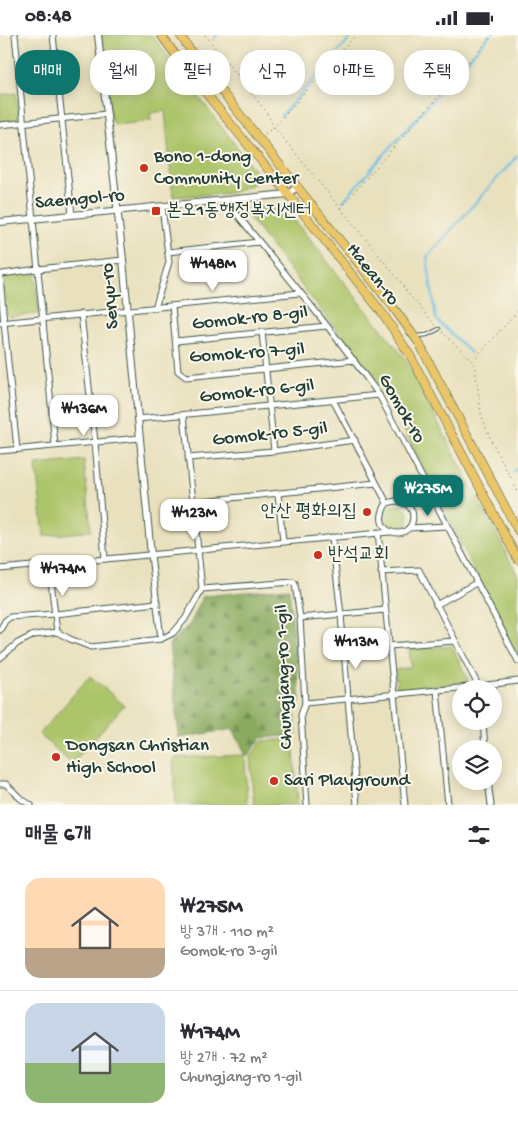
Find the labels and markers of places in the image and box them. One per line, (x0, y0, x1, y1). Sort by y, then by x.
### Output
place label: Bono 1-dong Community Center (153, 146, 300, 191)
marker: Bono 1-dong Community Center (138, 162, 150, 174)
place label: 본오1동행정복지센터 (166, 200, 311, 223)
marker: 본오1동행정복지센터 (150, 205, 162, 217)
pin: ₩148M (178, 249, 248, 292)
pin: ₩136M (49, 395, 119, 437)
pin: ₩275M (393, 475, 463, 517)
pin: ₩123M (159, 499, 229, 541)
place label: 안산 평화의집 (261, 501, 357, 524)
marker: 안산 평화의집 (361, 506, 373, 518)
place label: 반석교회 (328, 544, 389, 567)
marker: 반석교회 (312, 549, 324, 561)
pin: ₩174M (28, 555, 98, 597)
pin: ₩113M (321, 627, 391, 670)
place label: Dongsan Christian High School (64, 735, 209, 780)
marker: Dongsan Christian High School (50, 751, 62, 763)
place label: Sari Playground (284, 770, 412, 793)
marker: Sari Playground (268, 775, 280, 787)

